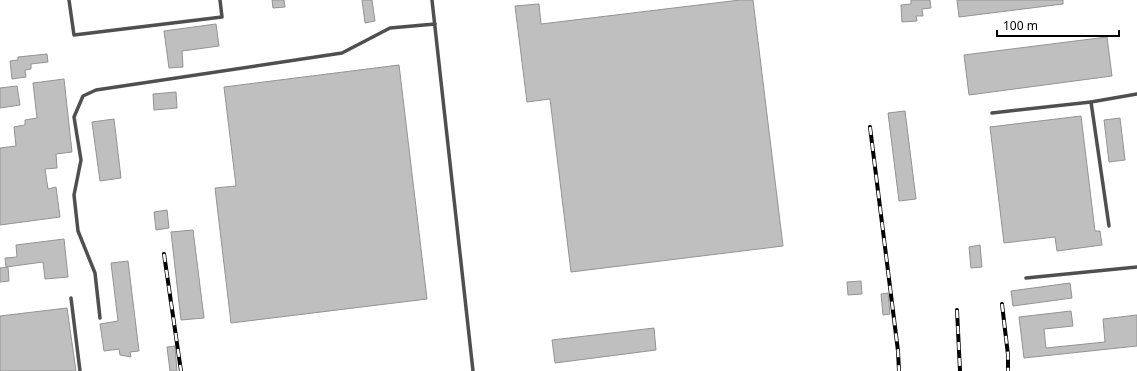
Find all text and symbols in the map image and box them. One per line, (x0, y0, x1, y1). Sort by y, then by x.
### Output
scale bar (997, 12, 1119, 38)
text: 100 m (1003, 17, 1038, 34)

